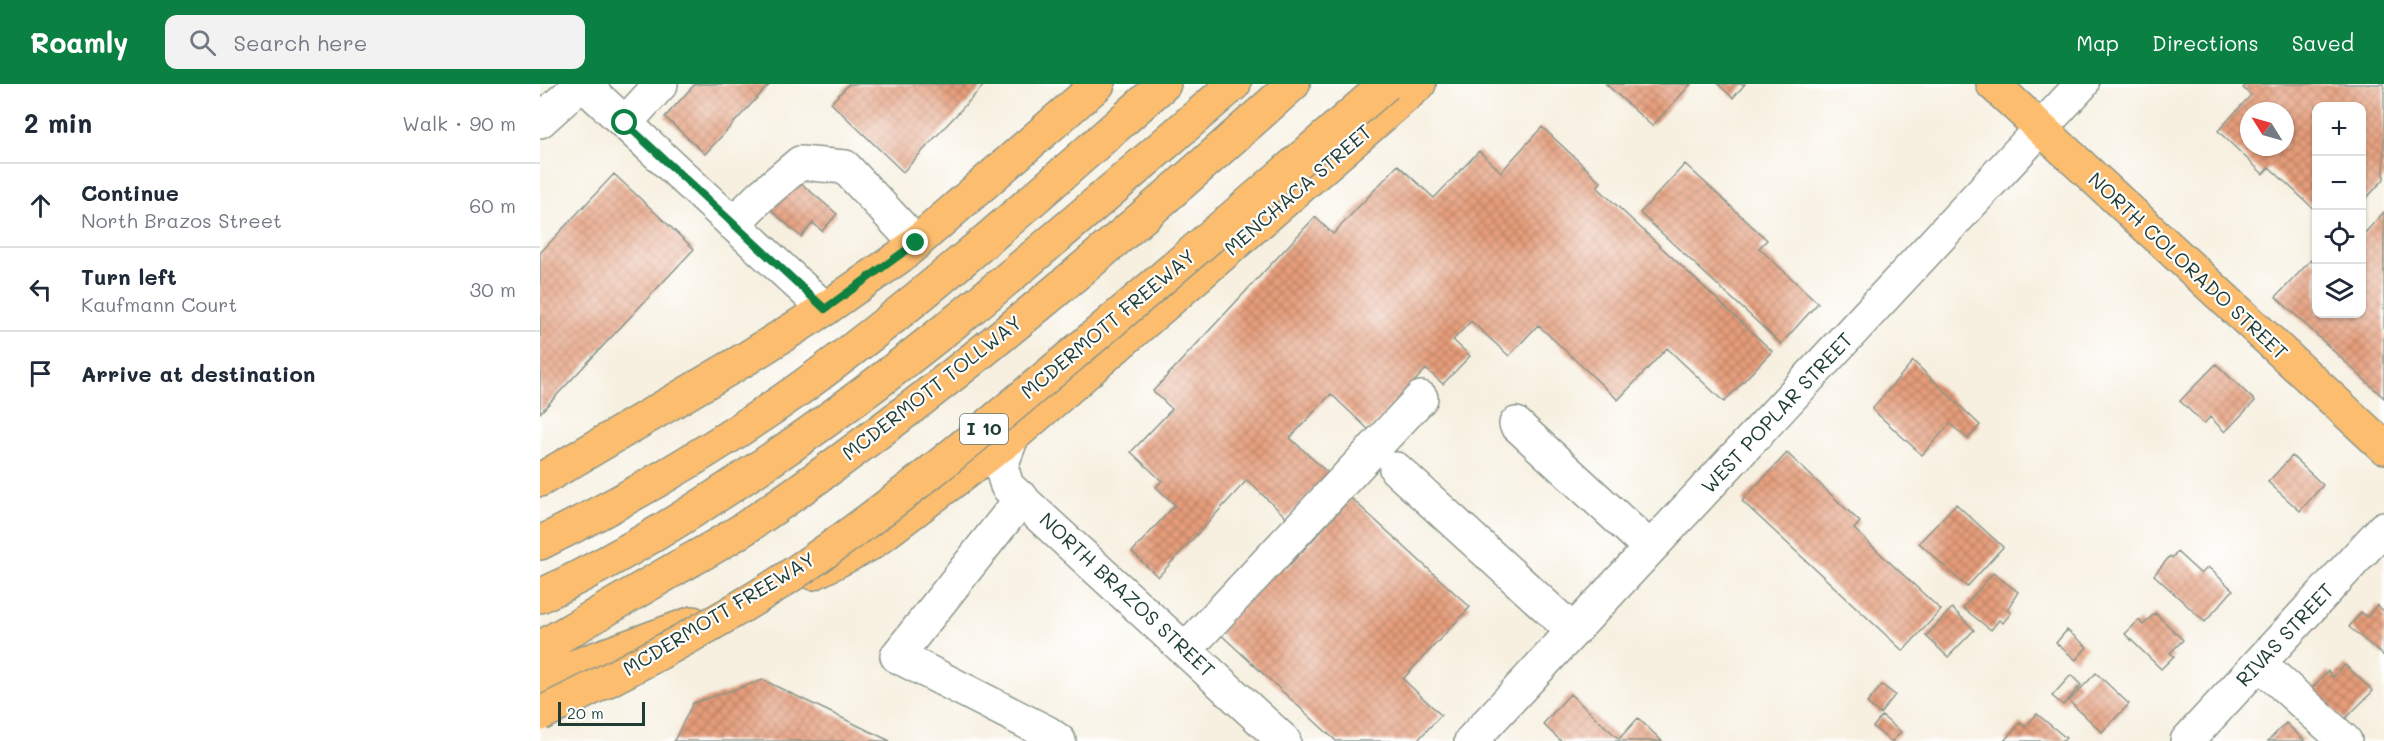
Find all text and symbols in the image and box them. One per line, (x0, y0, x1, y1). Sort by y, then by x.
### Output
search box (165, 15, 585, 69)
text: Roamly (30, 24, 129, 60)
icon: search (186, 26, 219, 59)
text: Search here (234, 28, 367, 57)
text: Map (2076, 29, 2119, 56)
text: Directions (2152, 29, 2259, 56)
text: Saved (2292, 29, 2354, 56)
north arrow (2240, 102, 2294, 156)
map controls (2312, 102, 2366, 318)
button: + (2312, 102, 2366, 156)
text: 2 min (24, 106, 92, 140)
route start (611, 109, 637, 135)
text: Walk · 90 m (402, 110, 516, 136)
street label: MENCHACA STREET (1218, 118, 1376, 260)
button: − (2312, 156, 2366, 210)
street label: NORTH COLORADO STREET (2083, 166, 2294, 365)
text: Continue (81, 178, 179, 207)
icon: ahead (24, 189, 57, 222)
text: 60 m (469, 192, 516, 218)
text: North Brazos Street (81, 207, 282, 233)
button: locate (2312, 210, 2366, 264)
route end (902, 229, 928, 255)
street label: MCDERMOTT FREEWAY (1015, 243, 1200, 404)
text: Turn left (81, 262, 177, 291)
button: layers (2312, 264, 2366, 318)
icon: left (24, 273, 57, 306)
text: 30 m (470, 276, 516, 302)
text: Kaufmann Court (81, 291, 237, 317)
street label: MCDERMOTT TOLLWAY (836, 309, 1027, 466)
street label: WEST POPLAR STREET (1695, 326, 1858, 498)
icon: arrive (24, 357, 57, 390)
text: Arrive at destination (81, 359, 316, 388)
road number: I 10 (960, 414, 1008, 444)
street label: NORTH BRAZOS STREET (1035, 506, 1221, 682)
street label: MCDERMOTT FREEWAY (617, 545, 820, 681)
street label: RIVAS STREET (2230, 577, 2339, 692)
scale bar (558, 699, 645, 726)
text: 20 m (567, 702, 604, 723)

